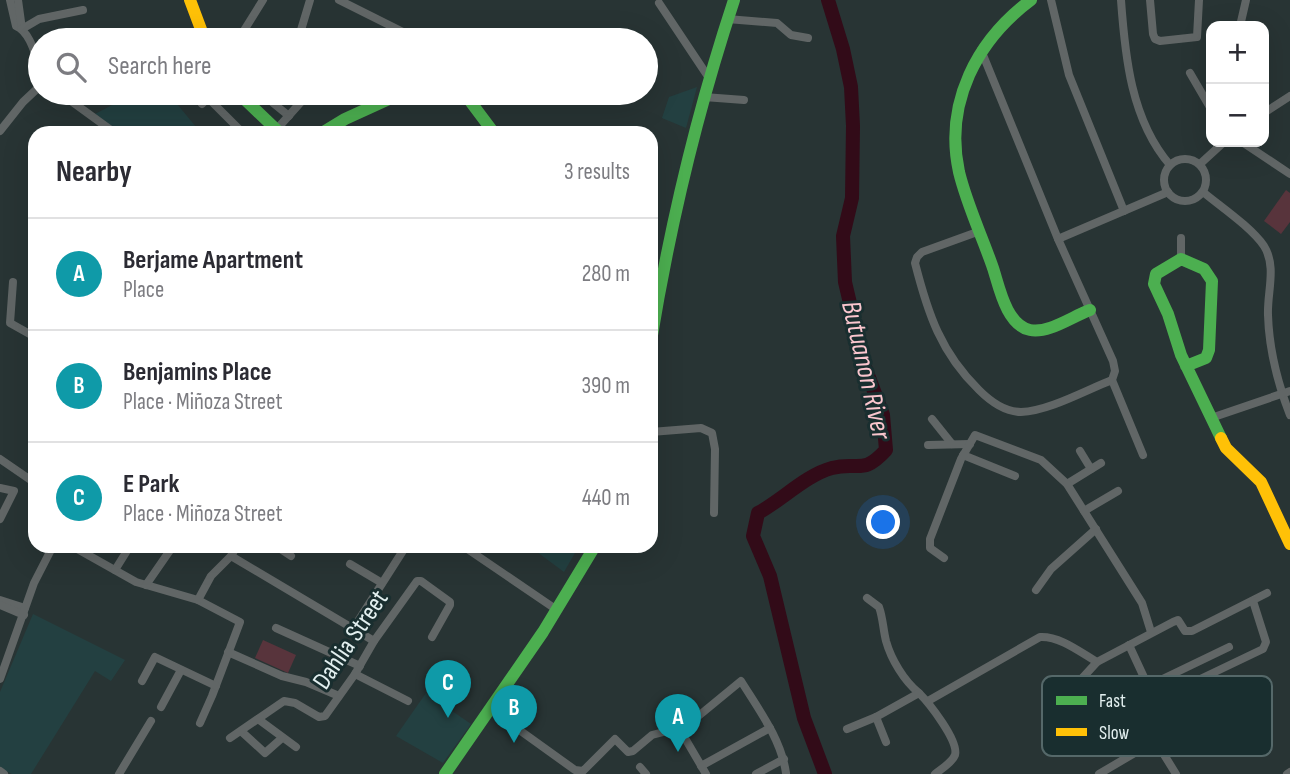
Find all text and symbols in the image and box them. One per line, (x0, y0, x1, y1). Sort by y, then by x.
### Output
map controls (1206, 21, 1269, 147)
button: + (1206, 21, 1269, 84)
search box (28, 28, 658, 105)
icon: search (52, 48, 90, 86)
text: Search here (108, 51, 211, 82)
button: − (1206, 84, 1269, 147)
text: Nearby (56, 154, 132, 190)
text: 3 results (564, 158, 630, 186)
text: Berjame Apartment (123, 245, 303, 276)
text: A (74, 260, 84, 288)
text: 280 m (582, 260, 630, 288)
text: Place (123, 276, 164, 304)
water label: Butuanon River (834, 298, 898, 443)
text: Benjamins Place (123, 357, 272, 388)
text: B (74, 372, 84, 400)
text: 390 m (581, 372, 630, 400)
text: Place · Miñoza Street (123, 388, 283, 416)
text: E Park (123, 469, 179, 500)
text: C (73, 484, 85, 512)
text: 440 m (582, 484, 630, 512)
text: Place · Miñoza Street (123, 500, 283, 528)
your location (866, 505, 900, 539)
street label: Dahlia Street (307, 584, 395, 696)
pin: C (425, 660, 471, 718)
legend (1042, 676, 1272, 756)
pin: B (491, 685, 537, 743)
text: Fast (1099, 690, 1126, 713)
pin: A (655, 694, 701, 752)
text: Slow (1099, 722, 1129, 745)

